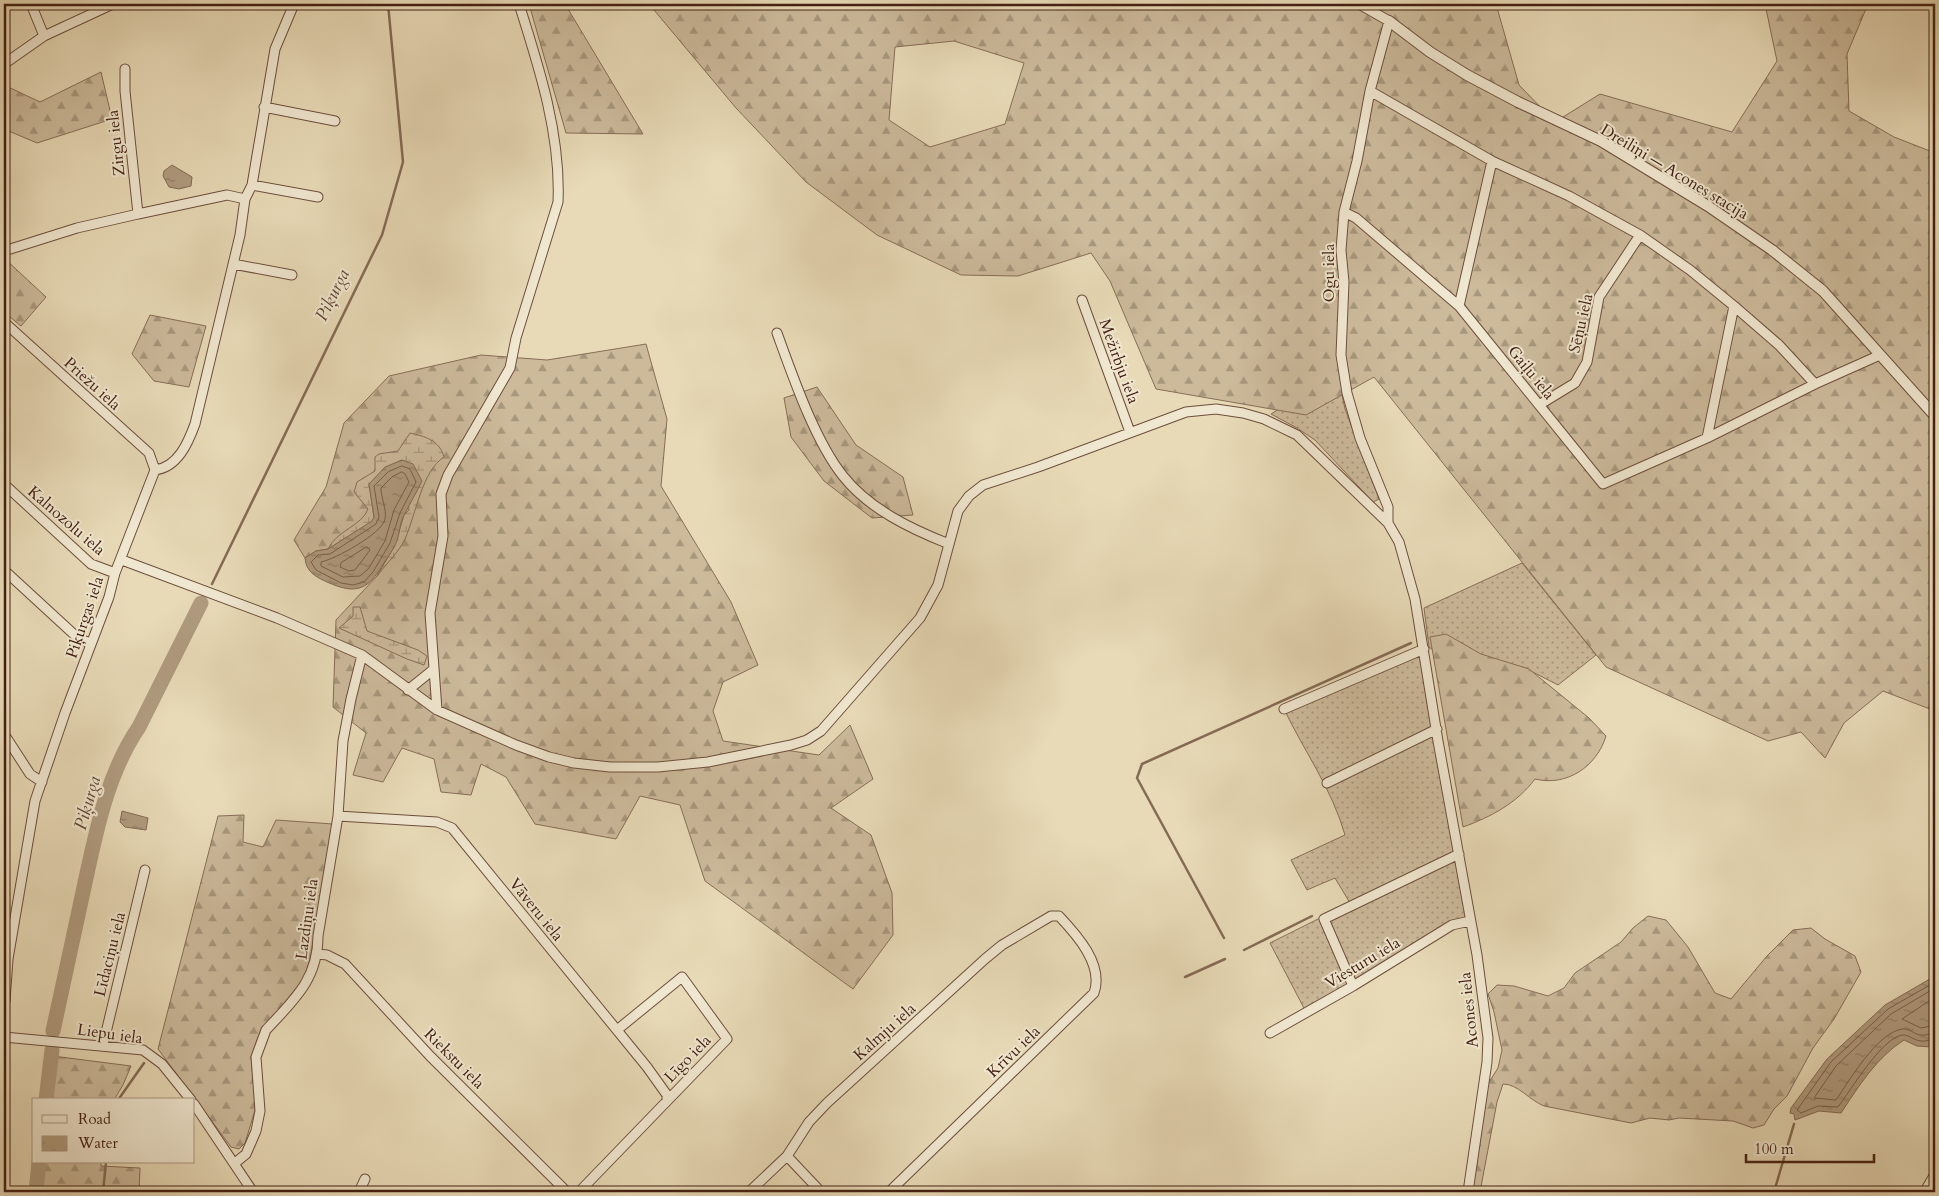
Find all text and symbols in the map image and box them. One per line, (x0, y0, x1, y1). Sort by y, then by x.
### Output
street label: Zirgu iela (102, 109, 130, 177)
street label: Dreiliņi — Acones stacija (1596, 119, 1753, 225)
street label: Ogu iela (1318, 244, 1340, 302)
water label: Piķurga (309, 265, 356, 325)
street label: Sēņu iela (1563, 291, 1598, 355)
street label: Mežirbju iela (1094, 316, 1145, 407)
street label: Gaiļu iela (1503, 341, 1560, 404)
street label: Priežu iela (59, 352, 126, 415)
street label: Kalnozolu iela (23, 481, 110, 561)
street label: Piķurgas iela (61, 573, 109, 661)
water label: Piķurga (68, 773, 107, 833)
street label: Vāveru iela (504, 873, 569, 946)
street label: Lazdiņu iela (290, 877, 324, 961)
street label: Līdaciņu iela (89, 910, 131, 999)
street label: Viesturu iela (1321, 932, 1404, 994)
street label: Acones iela (1454, 971, 1484, 1049)
street label: Kalmju iela (849, 998, 921, 1066)
street label: Liepu iela (76, 1019, 144, 1049)
street label: Krīvu iela (982, 1021, 1045, 1083)
street label: Riekstu iela (419, 1023, 490, 1094)
street label: Līgo iela (659, 1030, 716, 1088)
legend (32, 1098, 195, 1164)
text: Road (78, 1109, 111, 1129)
scale bar (1746, 1131, 1874, 1163)
text: Water (77, 1133, 119, 1153)
text: 100 m (1754, 1139, 1794, 1159)

